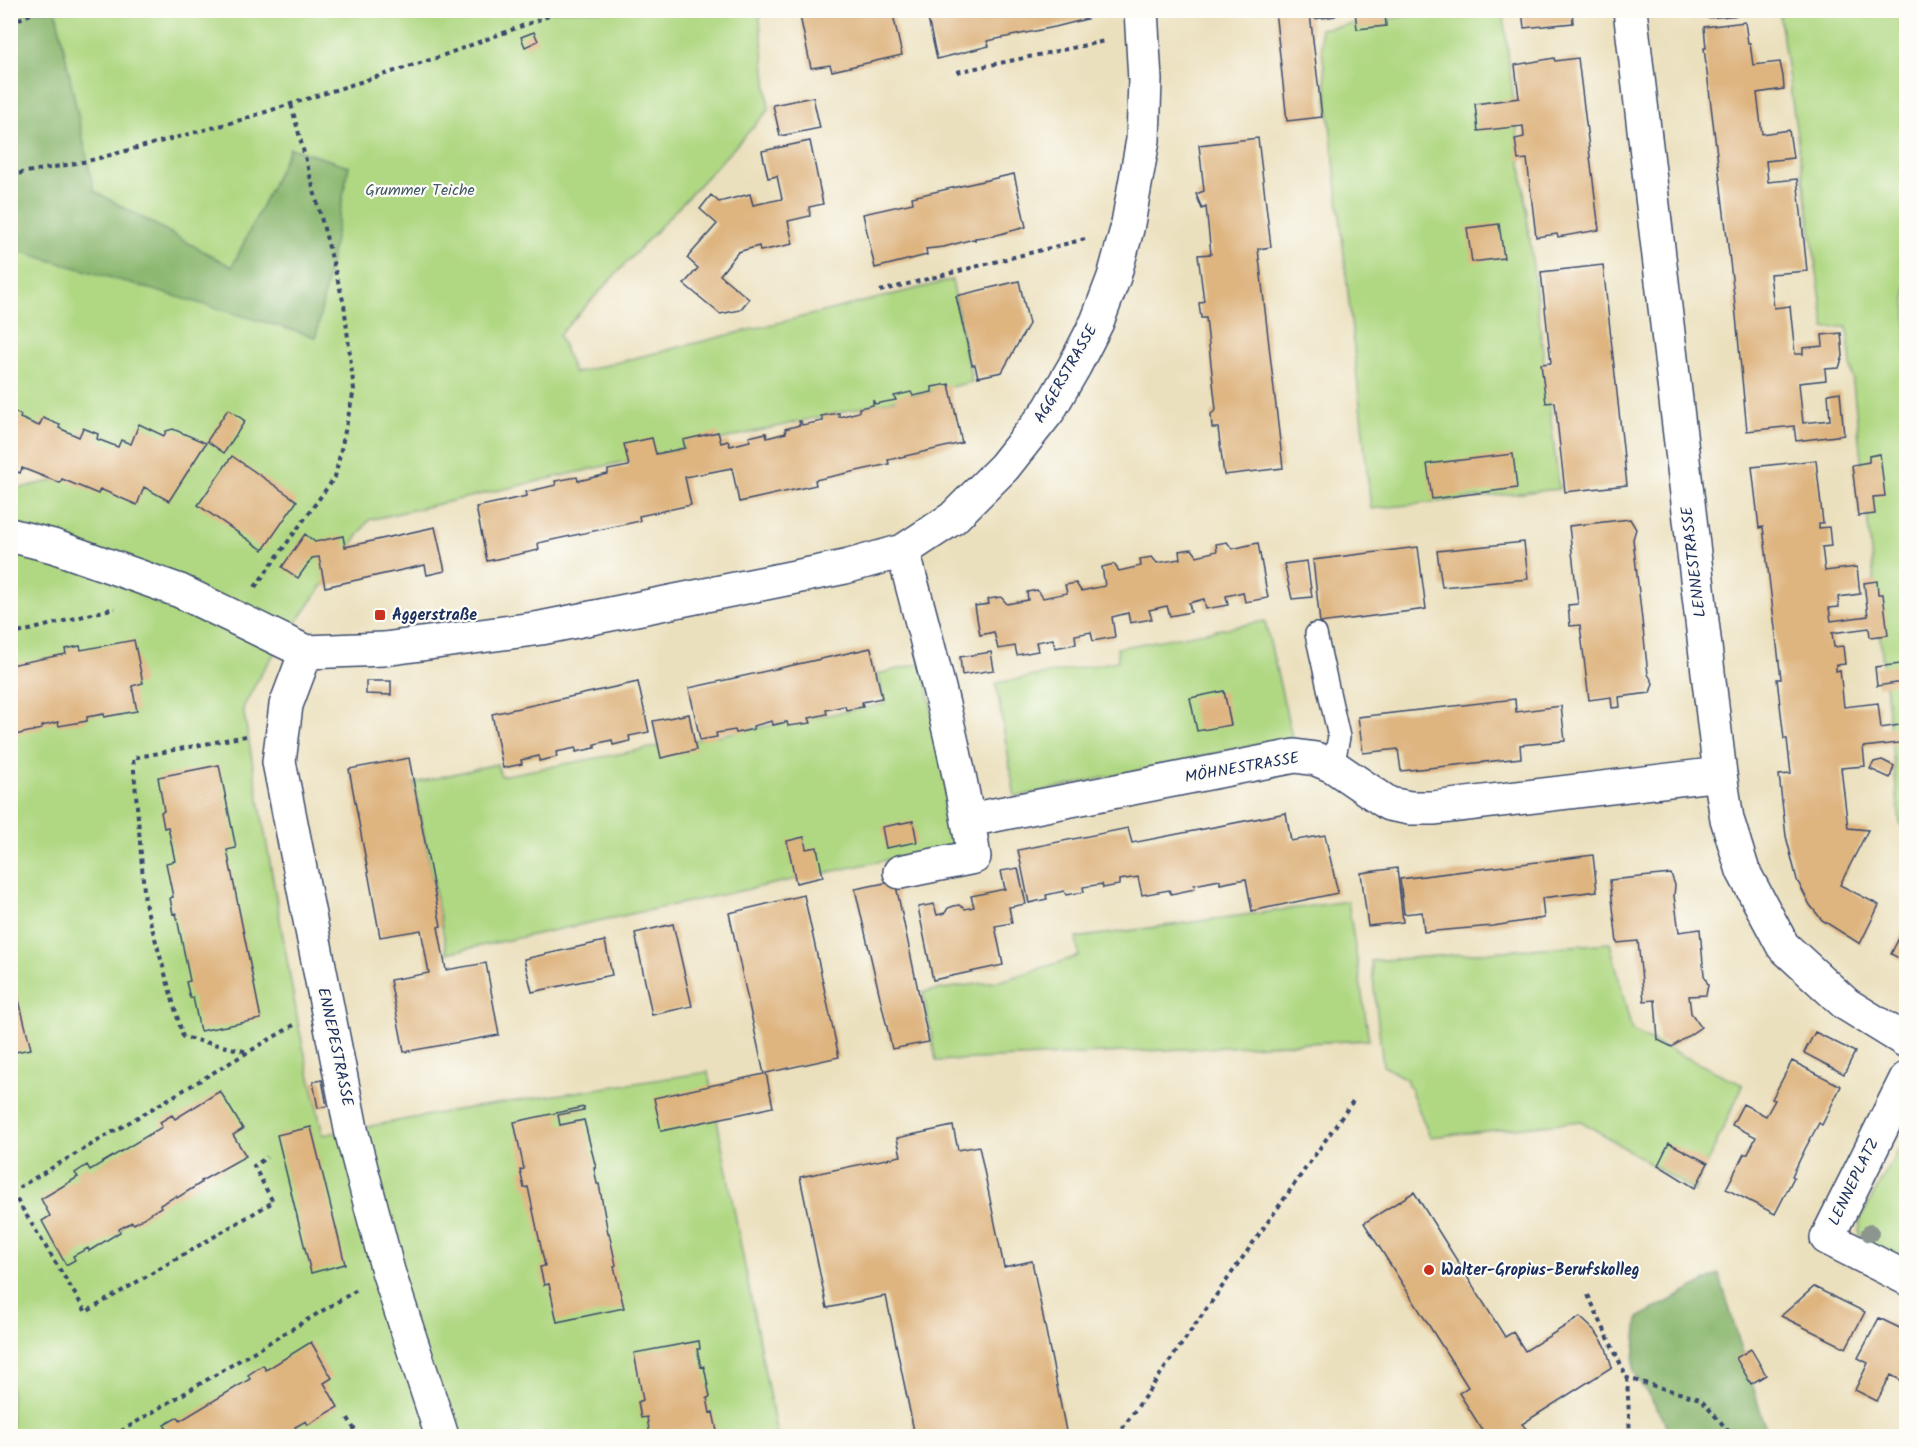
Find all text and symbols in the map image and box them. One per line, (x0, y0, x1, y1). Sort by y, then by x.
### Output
park label: Grummer Teiche (365, 178, 475, 203)
street label: AGGERSTRASSE (1028, 319, 1105, 428)
street label: LENNESTRASSE (1675, 504, 1713, 619)
place label: Aggerstraße (392, 603, 477, 628)
marker: Aggerstraße (373, 608, 387, 622)
street label: MÖHNESTRASSE (1183, 746, 1302, 790)
street label: ENNEPESTRASSE (310, 985, 360, 1109)
street label: LENNEPLATZ (1822, 1134, 1886, 1230)
place label: Walter-Gropius-Berufskolleg (1441, 1258, 1639, 1283)
marker: Walter-Gropius-Berufskolleg (1422, 1263, 1436, 1277)

